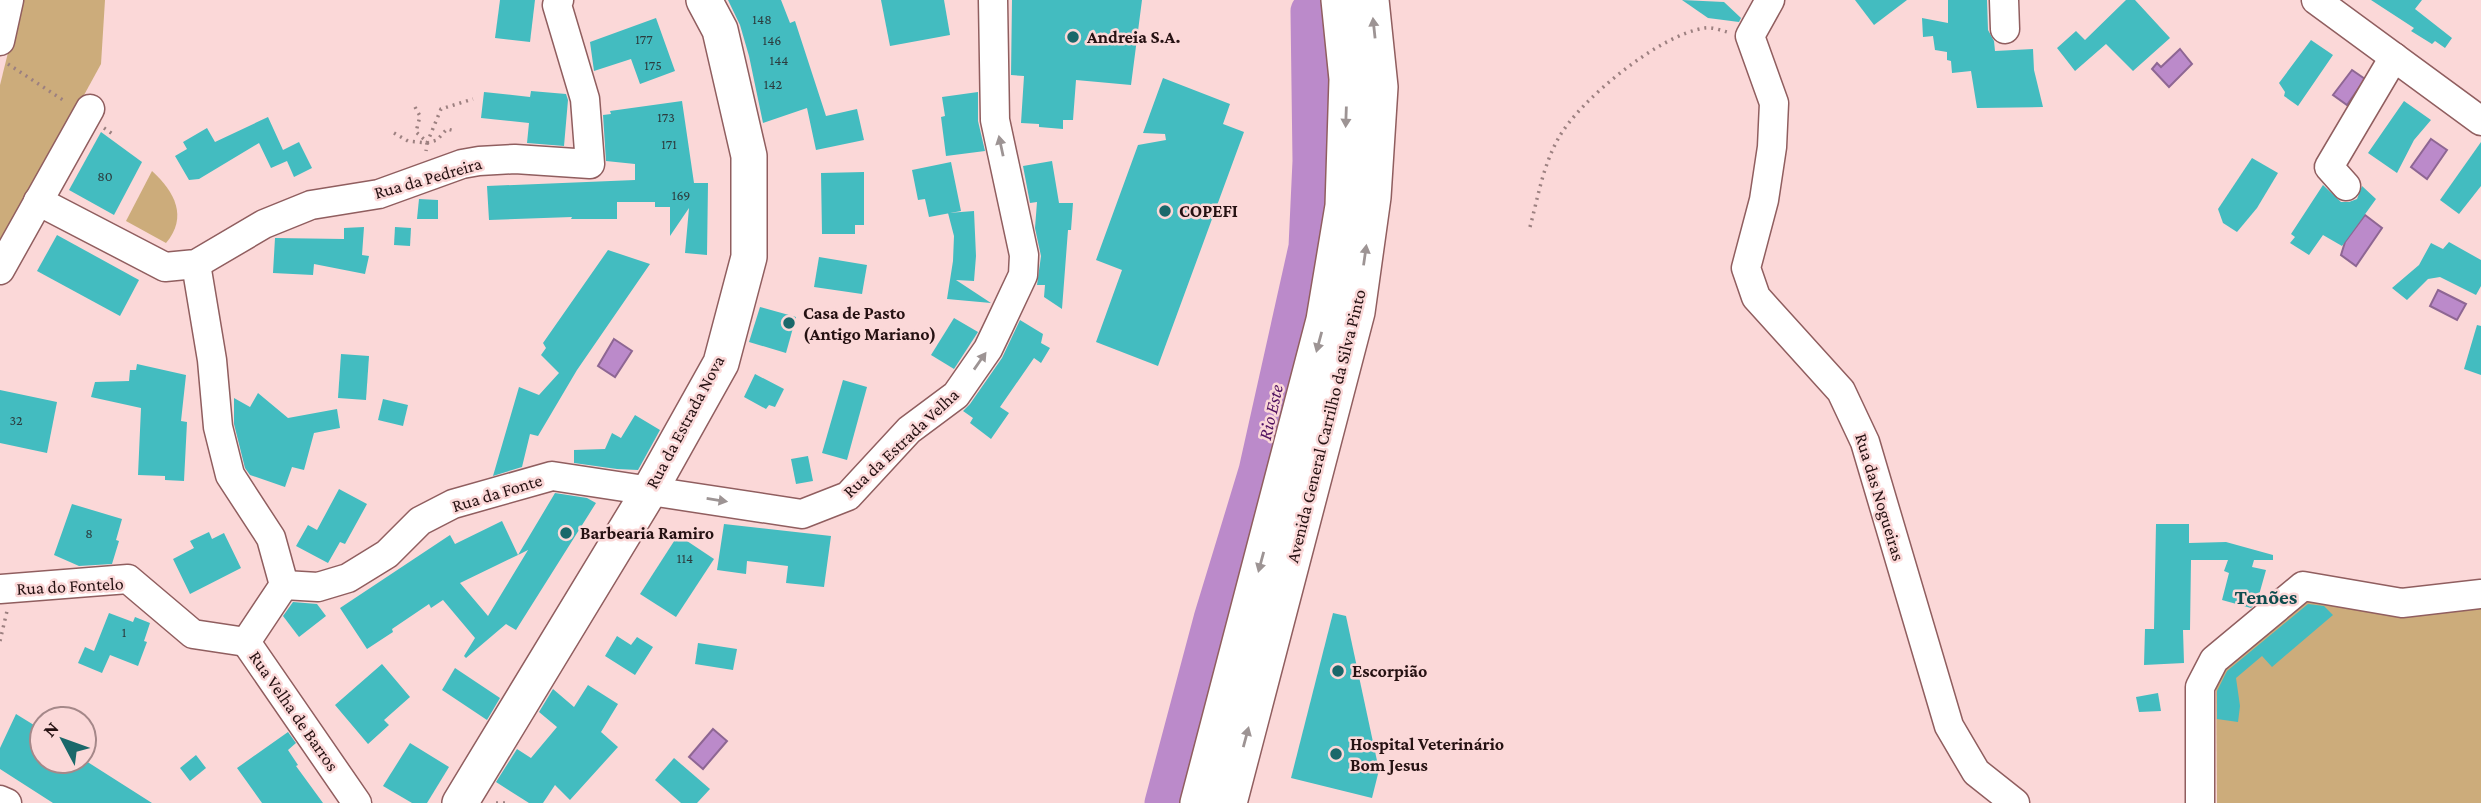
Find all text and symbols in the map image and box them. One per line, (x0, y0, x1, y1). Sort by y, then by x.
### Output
house number: 148 (752, 11, 772, 27)
one-way arrow (1368, 17, 1379, 39)
place label: Andreia S.A. (1086, 27, 1181, 47)
marker: Andreia S.A. (1065, 29, 1081, 45)
house number: 177 (635, 31, 653, 47)
house number: 146 (763, 32, 781, 48)
house number: 144 (770, 52, 788, 68)
house number: 175 (644, 57, 662, 73)
house number: 142 (764, 76, 782, 92)
one-way arrow (1340, 106, 1351, 128)
house number: 173 (657, 109, 675, 125)
one-way arrow (995, 135, 1006, 157)
house number: 171 (661, 136, 677, 152)
street label: Rua da Pedreira (372, 153, 484, 203)
house number: 80 (97, 168, 113, 184)
house number: 169 (672, 187, 690, 203)
place label: COPEFI (1179, 201, 1238, 221)
marker: COPEFI (1157, 203, 1173, 219)
one-way arrow (1360, 244, 1371, 266)
street label: Avenida General Carrilho da Silva Pinto (1282, 287, 1370, 565)
place label: Casa de Pasto (Antigo Mariano) (803, 303, 936, 345)
marker: Casa de Pasto (Antigo Mariano) (781, 315, 797, 331)
one-way arrow (1313, 331, 1324, 353)
street label: Rua da Estrada Nova (642, 352, 728, 492)
one-way arrow (973, 352, 987, 370)
water label: Rio Este (1254, 382, 1287, 442)
street label: Rua da Estrada Velha (839, 384, 963, 502)
house number: 32 (9, 412, 23, 428)
street label: Rua das Nogueiras (1851, 431, 1909, 563)
street label: Rua da Fonte (450, 470, 544, 516)
one-way arrow (706, 495, 728, 506)
place label: Barbearia Ramiro (580, 523, 714, 543)
house number: 8 (85, 525, 93, 541)
marker: Barbearia Ramiro (558, 525, 574, 541)
house number: 114 (677, 550, 693, 566)
one-way arrow (1255, 551, 1266, 573)
street label: Rua do Fontelo (16, 573, 124, 599)
district label: Tenões (2235, 585, 2298, 609)
house number: 1 (122, 624, 127, 640)
street label: Rua Velha de Barros (245, 647, 343, 775)
place label: Escorpião (1352, 661, 1427, 681)
marker: Escorpião (1330, 663, 1346, 679)
north arrow (28, 705, 98, 775)
text: N (38, 717, 63, 741)
one-way arrow (1241, 726, 1252, 748)
place label: Hospital Veterinário Bom Jesus (1350, 734, 1504, 775)
marker: Hospital Veterinário Bom Jesus (1328, 746, 1344, 762)

